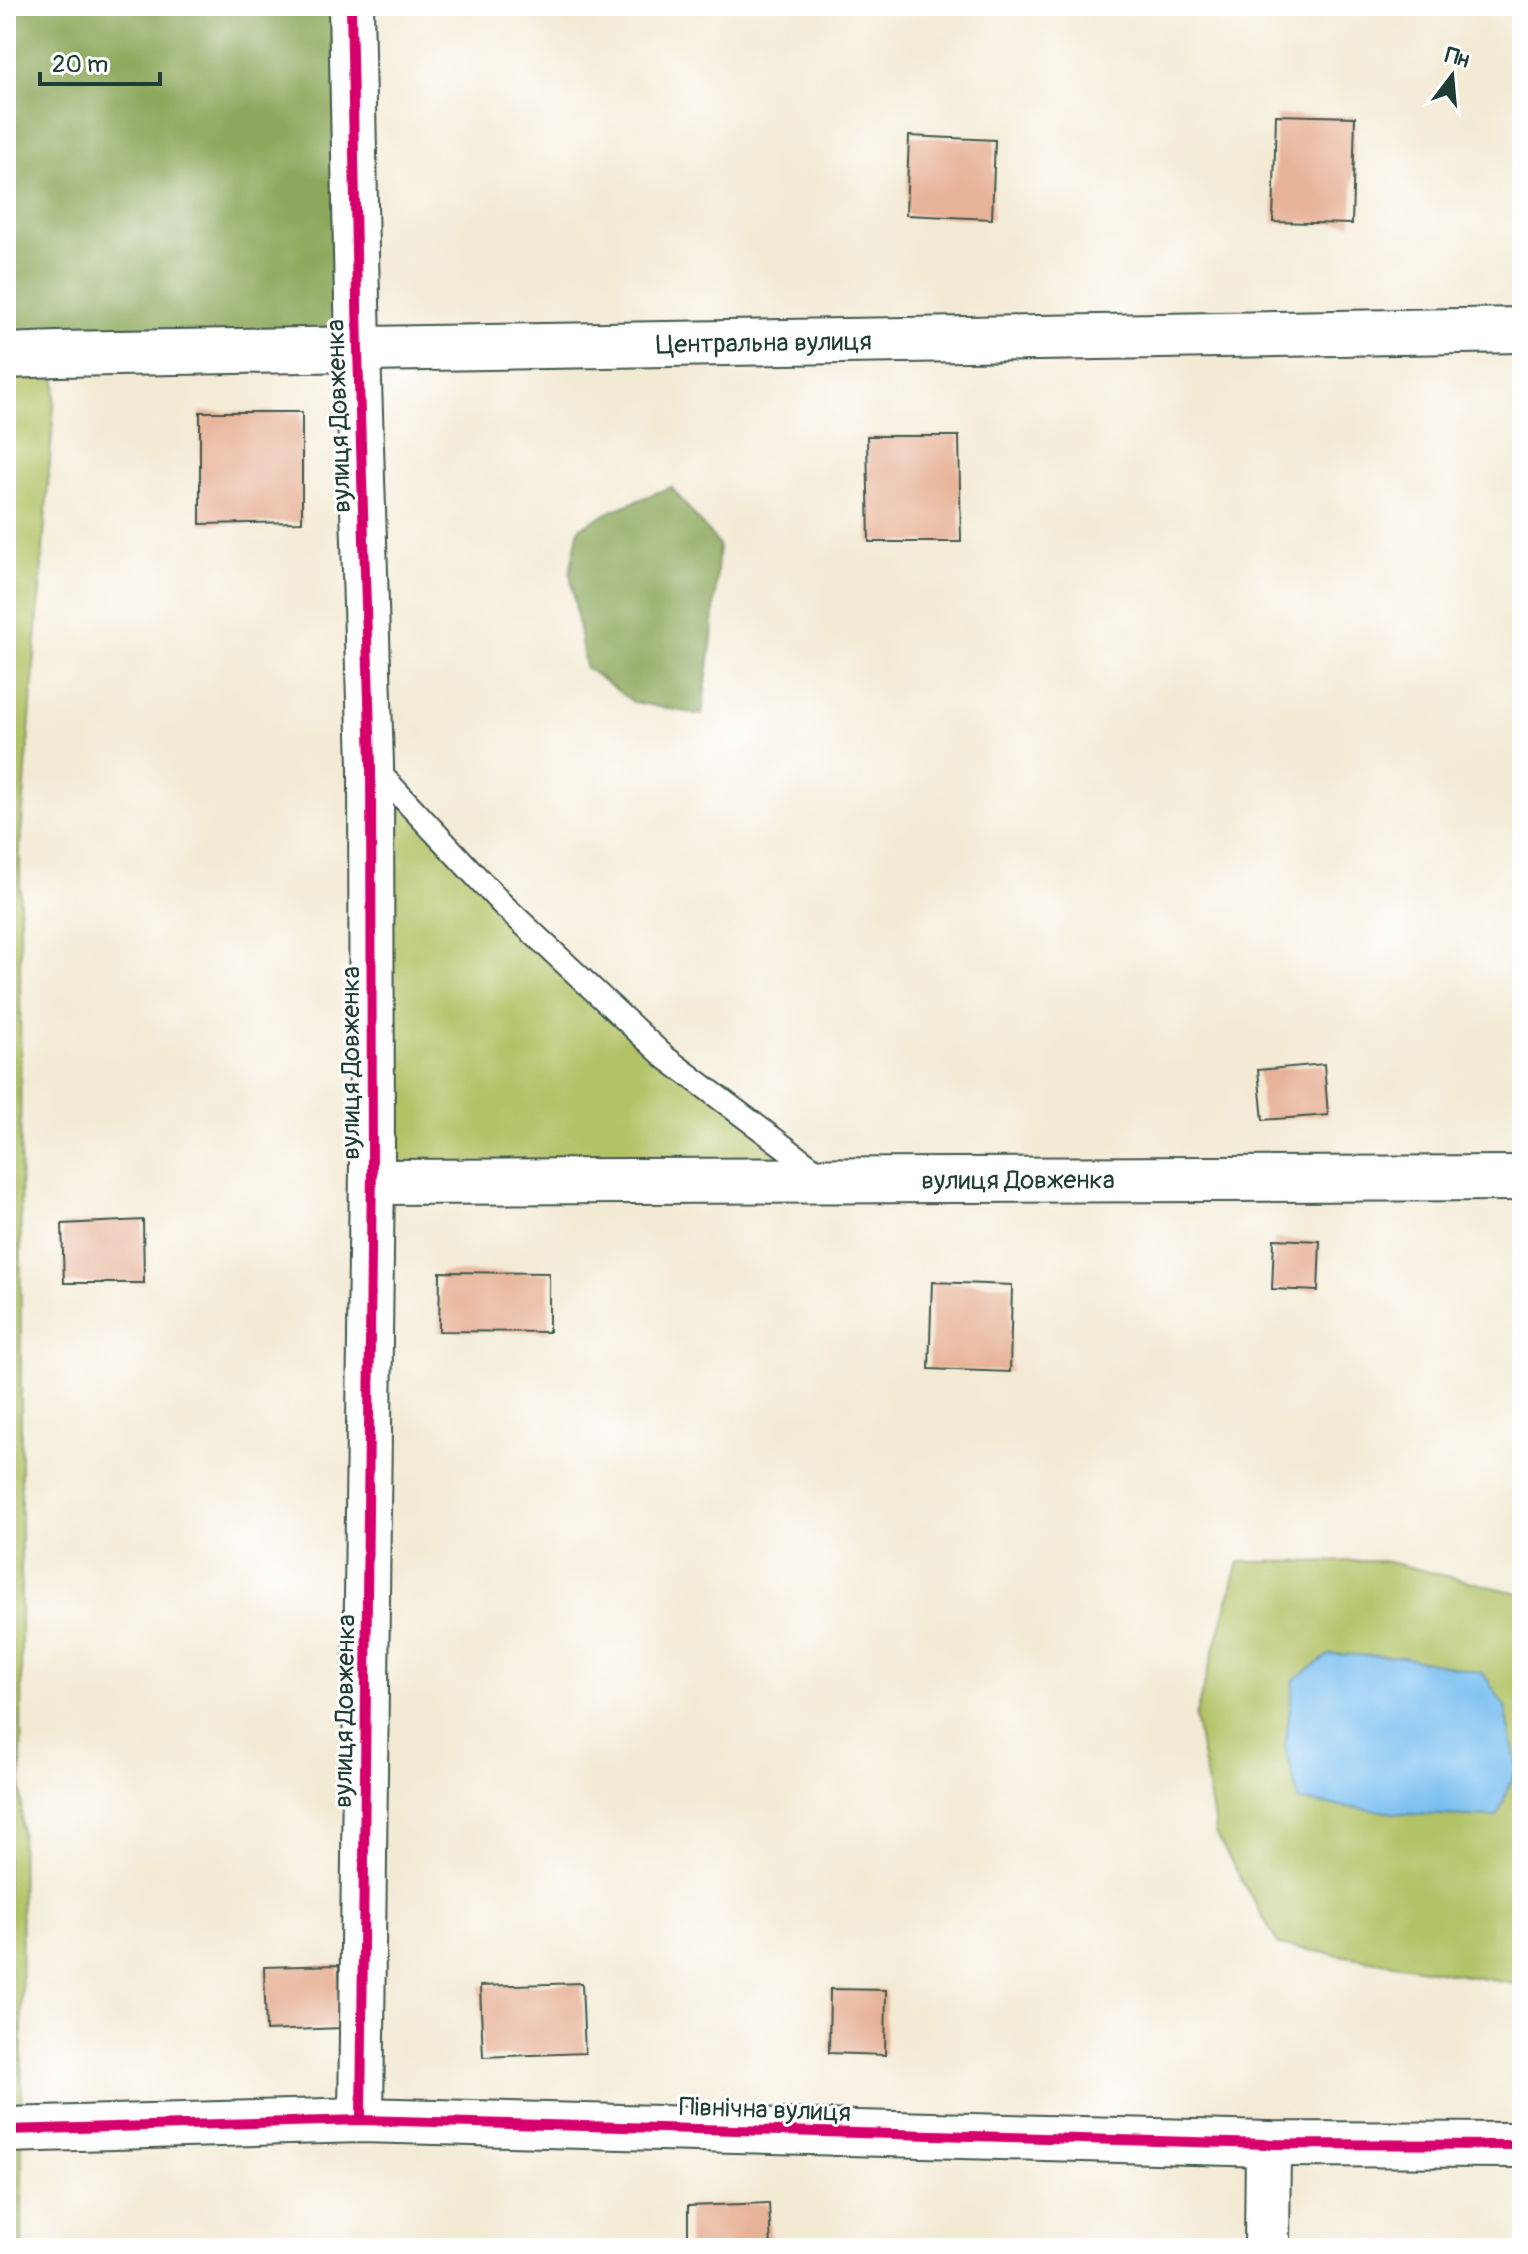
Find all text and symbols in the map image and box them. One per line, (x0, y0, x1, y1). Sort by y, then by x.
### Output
scale bar (40, 36, 160, 86)
north arrow (1412, 36, 1492, 116)
text: Пн (1442, 41, 1473, 75)
text: 20 m (52, 50, 108, 79)
street label: вулиця Довженка (320, 319, 358, 513)
street label: Центральна вулиця (656, 326, 872, 361)
street label: вулиця Довженка (335, 966, 367, 1160)
street label: вулиця Довженка (921, 1164, 1115, 1197)
street label: вулиця Довженка (327, 1614, 363, 1808)
street label: Північна вулиця (678, 2091, 852, 2129)

